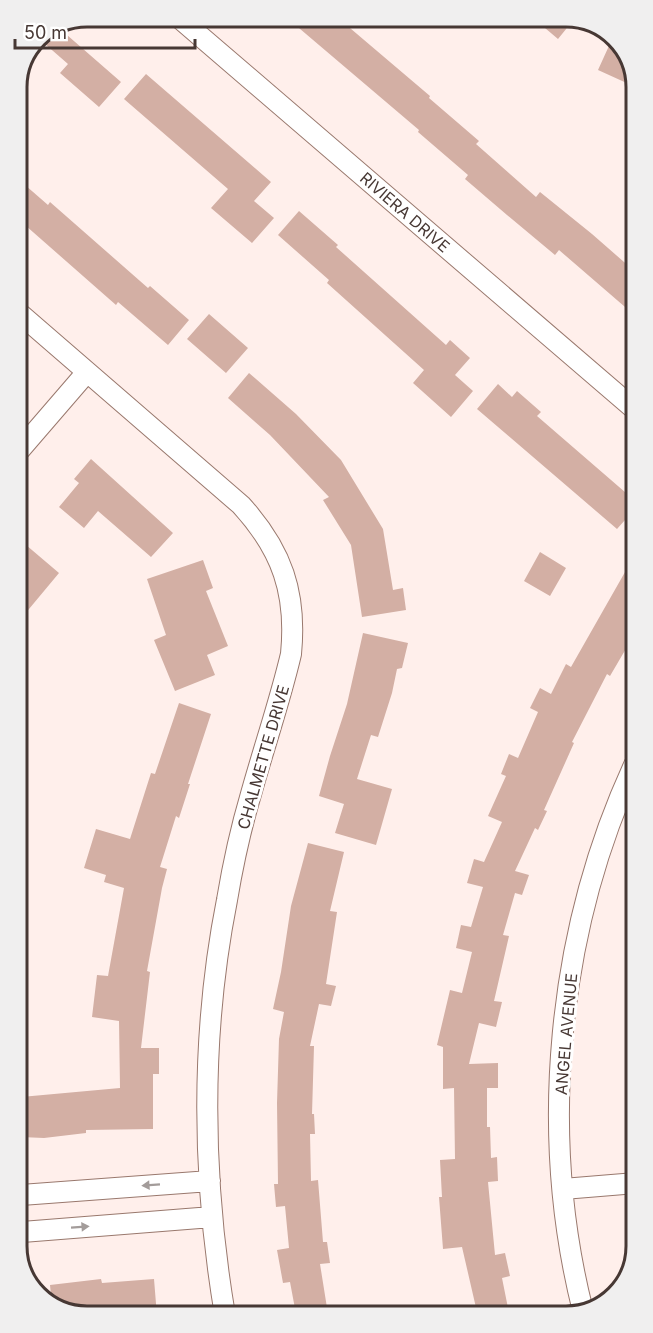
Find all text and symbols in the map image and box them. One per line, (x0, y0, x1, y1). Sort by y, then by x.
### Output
scale bar (15, 12, 195, 50)
text: 50 m (24, 22, 67, 43)
street label: RIVIERA DRIVE (356, 168, 454, 256)
street label: CHALMETTE DRIVE (233, 682, 293, 832)
street label: ANGEL AVENUE (551, 972, 581, 1096)
one-way arrow (142, 1181, 161, 1190)
one-way arrow (70, 1223, 89, 1232)

